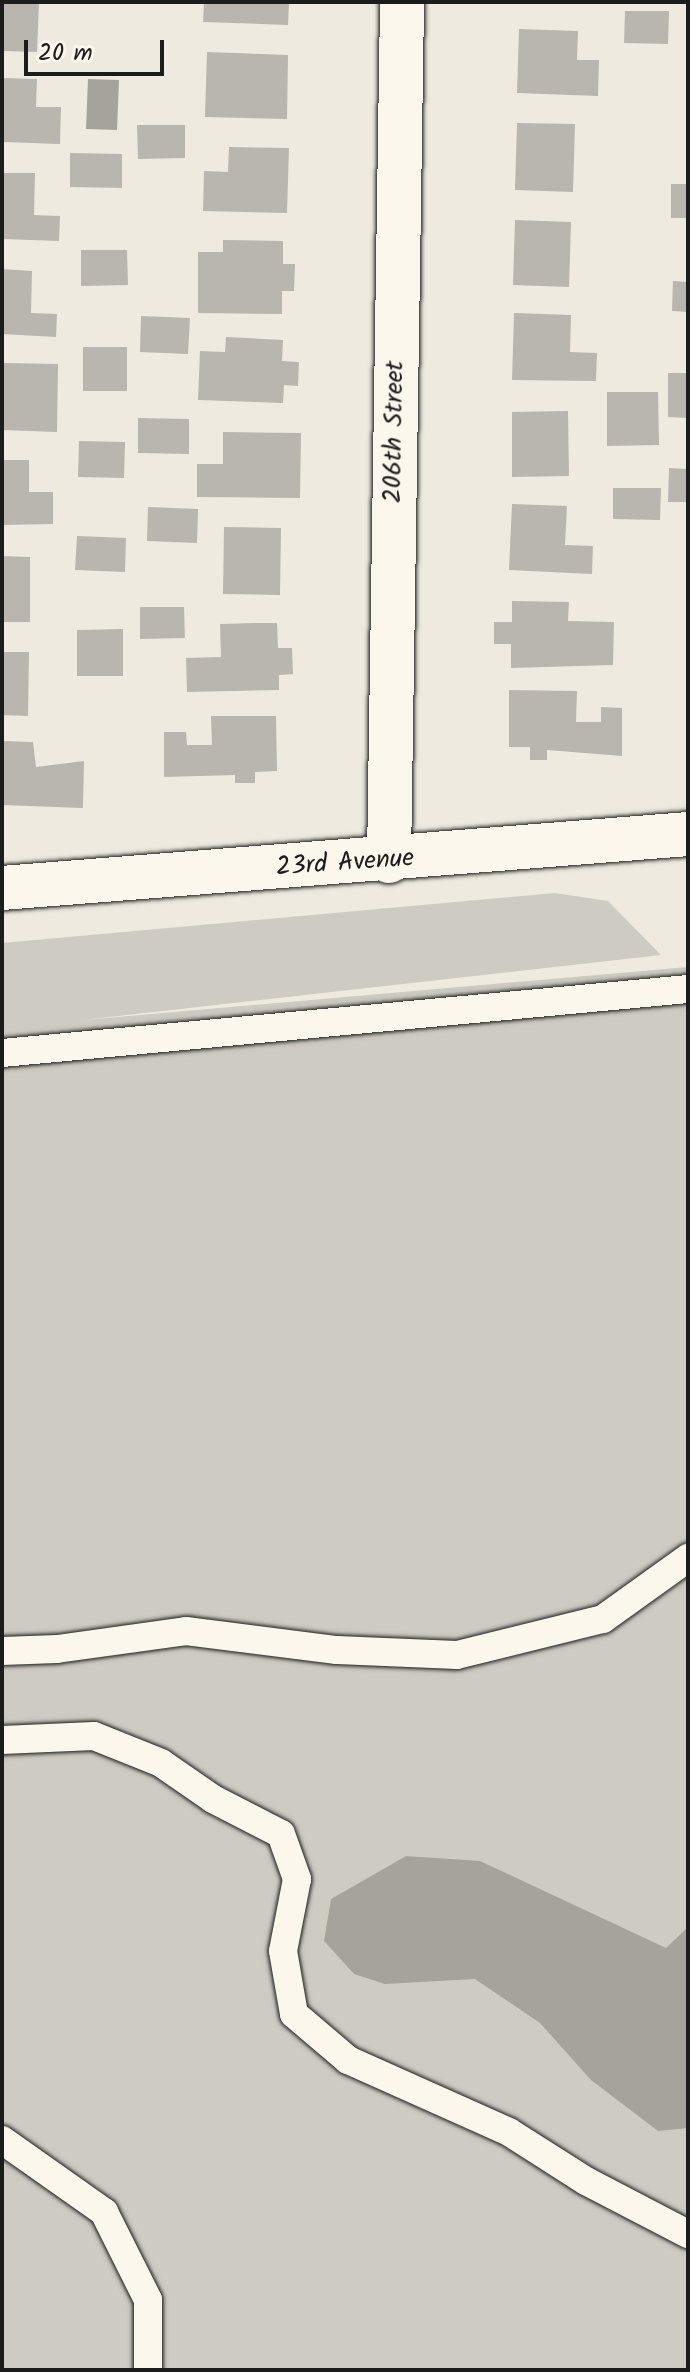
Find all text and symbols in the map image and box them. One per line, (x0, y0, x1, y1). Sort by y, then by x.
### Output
scale bar (28, 24, 168, 74)
text: 20 m (38, 34, 93, 73)
street label: 206th Street (378, 360, 412, 504)
street label: 23rd Avenue (275, 844, 415, 884)

